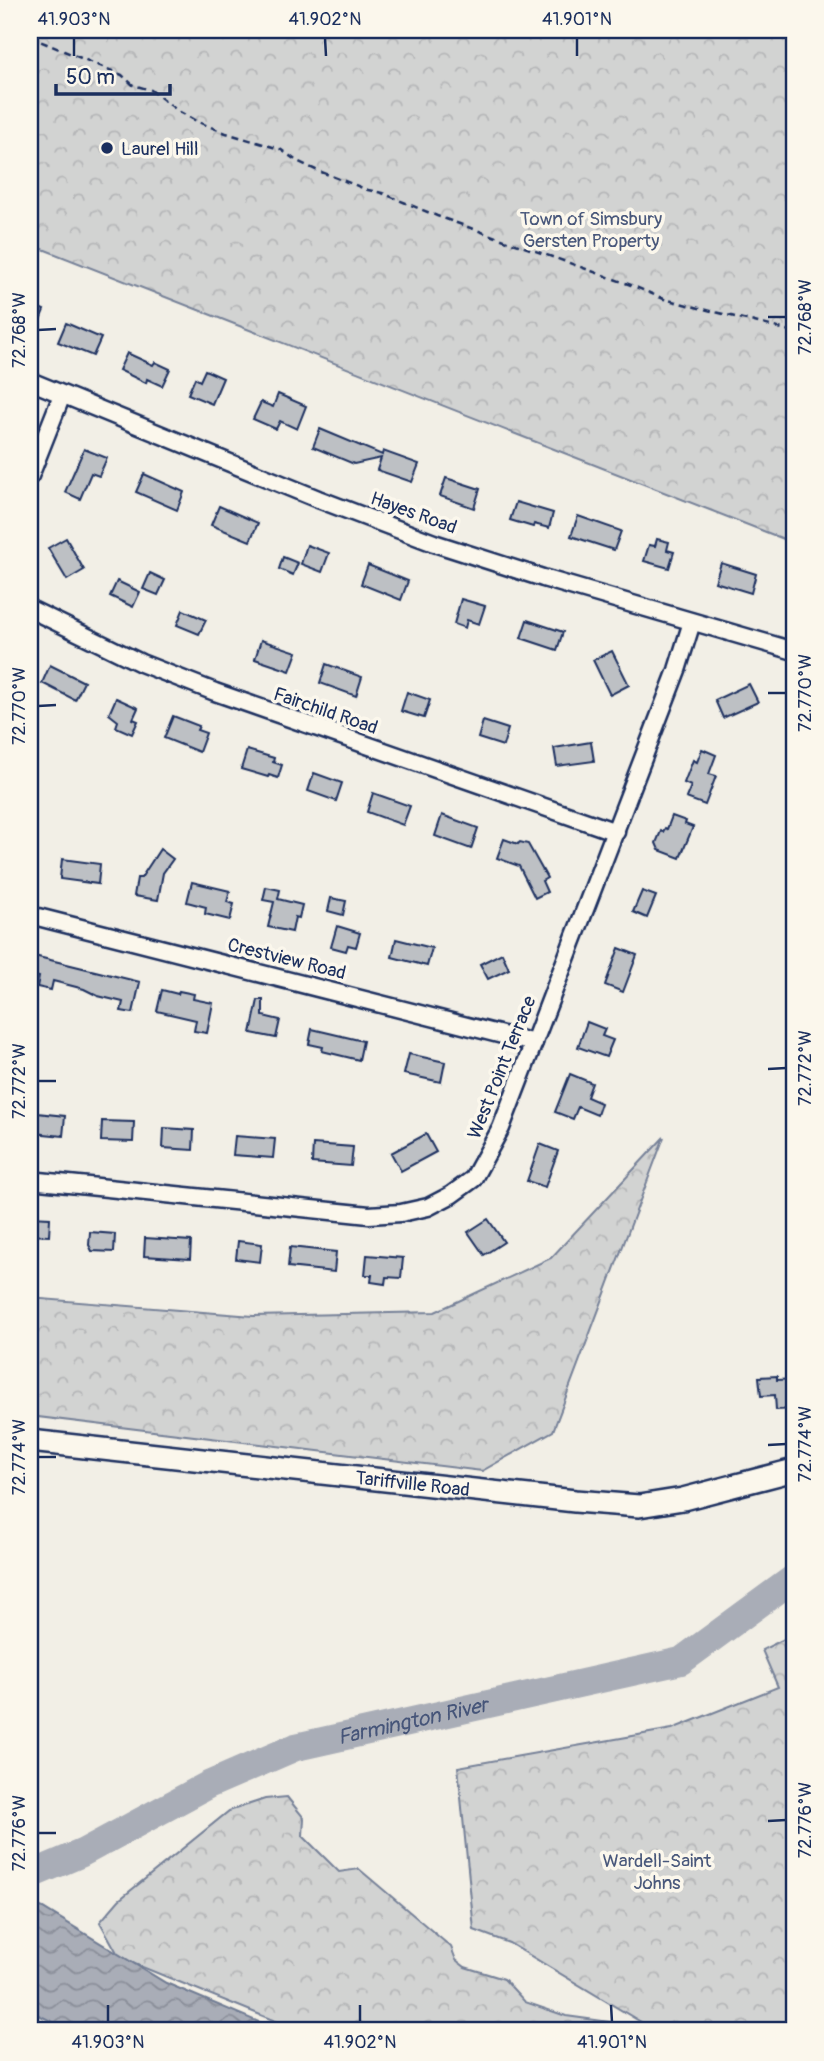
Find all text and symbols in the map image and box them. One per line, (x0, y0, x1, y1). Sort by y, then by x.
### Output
text: 41.903°N (37, 8, 111, 31)
text: 41.902°N (288, 8, 362, 31)
text: 41.901°N (542, 8, 612, 31)
scale bar (56, 52, 170, 96)
text: 50 m (66, 64, 115, 91)
place label: Laurel Hill (121, 137, 199, 161)
marker: Laurel Hill (99, 140, 115, 156)
park label: Town of Simsbury Gersten Property (520, 207, 662, 253)
text: 72.768°W (794, 279, 817, 355)
text: 72.768°W (8, 292, 31, 368)
street label: Hayes Road (367, 486, 460, 540)
text: 72.770°W (794, 654, 817, 732)
text: 72.770°W (8, 667, 31, 745)
street label: Fairchild Road (270, 682, 381, 740)
street label: Crestview Road (225, 933, 348, 985)
street label: West Point Terrace (462, 992, 542, 1142)
text: 72.772°W (794, 1030, 817, 1106)
text: 72.772°W (8, 1043, 31, 1119)
text: 72.774°W (794, 1406, 817, 1482)
text: 72.774°W (8, 1419, 31, 1495)
street label: Tariffville Road (354, 1466, 471, 1502)
water label: Farmington River (335, 1691, 493, 1751)
text: 72.776°W (794, 1782, 817, 1858)
text: 72.776°W (8, 1795, 31, 1871)
park label: Wardell-Saint Johns (603, 1849, 712, 1895)
text: 41.903°N (71, 2031, 145, 2054)
text: 41.902°N (323, 2031, 397, 2054)
text: 41.901°N (577, 2031, 647, 2054)

